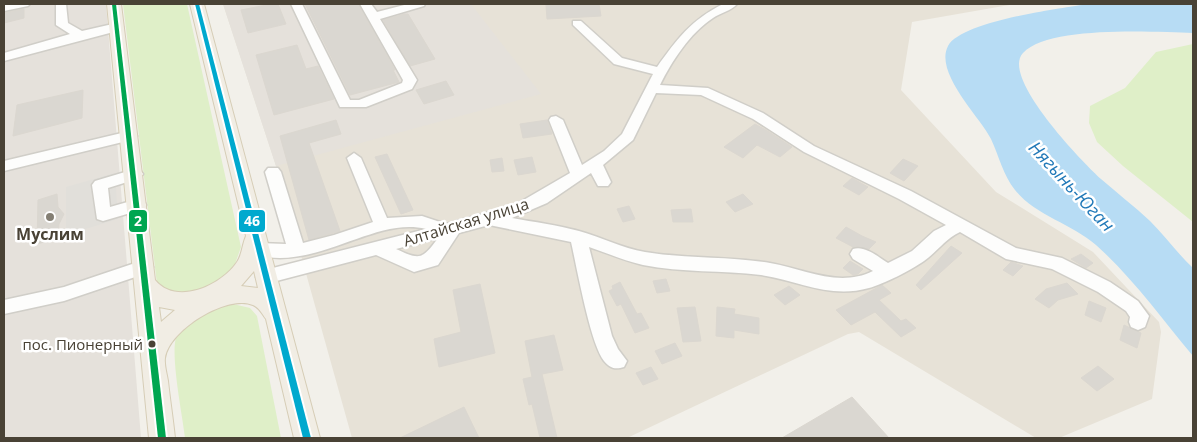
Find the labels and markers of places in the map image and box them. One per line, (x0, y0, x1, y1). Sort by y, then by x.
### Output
marker: Муслим (44, 211, 56, 223)
place label: Муслим (16, 223, 84, 245)
place label: пос. Пионерный (23, 334, 143, 354)
marker: пос. Пионерный (147, 339, 157, 349)

